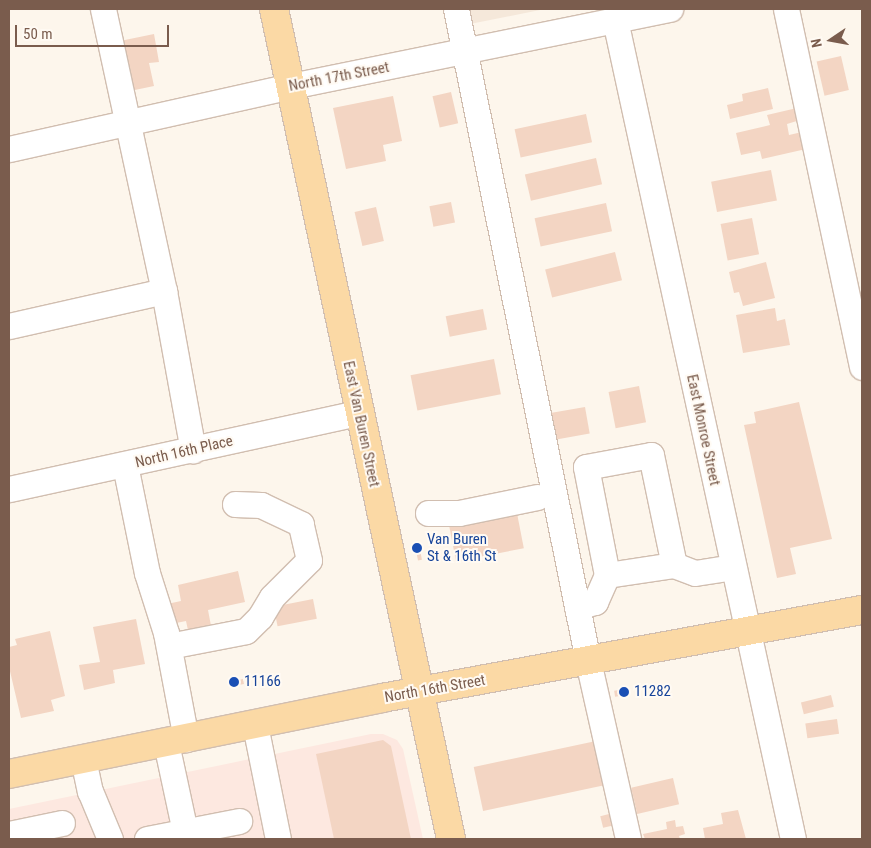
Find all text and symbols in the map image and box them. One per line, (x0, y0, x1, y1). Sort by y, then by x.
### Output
scale bar (18, 15, 171, 47)
north arrow (806, 15, 856, 65)
text: 50 m (23, 25, 53, 43)
text: N (808, 37, 825, 49)
street label: North 17th Street (287, 58, 391, 96)
street label: East Van Buren Street (339, 359, 383, 489)
street label: East Monroe Street (682, 373, 724, 487)
street label: North 16th Place (133, 432, 235, 472)
place label: Van Buren St & 16th St (427, 530, 496, 565)
marker: Van Buren St & 16th St (411, 542, 423, 554)
street label: North 16th Street (383, 671, 487, 707)
place label: 11166 (244, 673, 281, 691)
marker: 11166 (228, 676, 240, 688)
place label: 11282 (634, 683, 671, 701)
marker: 11282 (618, 686, 630, 698)

